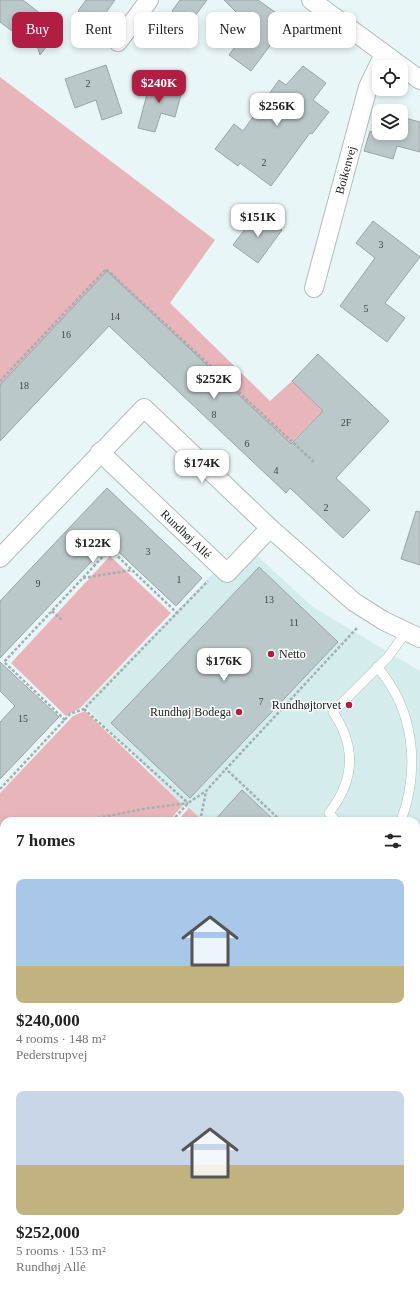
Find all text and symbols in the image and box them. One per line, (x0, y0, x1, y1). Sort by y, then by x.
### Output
chip: Buy (12, 12, 63, 48)
chip: Rent (71, 12, 126, 48)
chip: Filters (134, 12, 198, 48)
chip: New (206, 12, 260, 48)
chip: Apartment (268, 12, 356, 48)
map controls (372, 60, 408, 140)
button: locate (372, 60, 408, 96)
pin: $240K (131, 70, 187, 104)
text: $240K (141, 75, 177, 90)
house number: 2 (86, 78, 91, 89)
pin: $256K (249, 93, 305, 127)
text: $256K (259, 98, 295, 113)
button: layers (372, 104, 408, 140)
street label: Boikenvej (332, 145, 359, 196)
house number: 2 (262, 157, 267, 168)
pin: $151K (230, 204, 286, 238)
text: $151K (240, 209, 276, 224)
house number: 3 (379, 239, 384, 250)
house number: 5 (364, 303, 369, 314)
house number: 14 (110, 311, 120, 322)
house number: 16 (61, 329, 71, 340)
pin: $252K (186, 366, 242, 400)
text: $252K (196, 371, 232, 386)
house number: 18 (19, 380, 29, 391)
house number: 8 (212, 409, 217, 420)
house number: 2F (341, 417, 352, 428)
house number: 6 (245, 438, 250, 449)
pin: $174K (174, 450, 230, 484)
text: $174K (184, 455, 220, 470)
house number: 4 (274, 465, 279, 476)
house number: 2 (324, 502, 329, 513)
street label: Rundhøj Allé (158, 507, 214, 561)
pin: $122K (65, 530, 121, 564)
text: $122K (75, 535, 111, 550)
house number: 3 (146, 546, 151, 557)
house number: 1 (177, 574, 182, 585)
house number: 9 (36, 578, 41, 589)
house number: 13 (264, 594, 274, 605)
house number: 11 (289, 617, 299, 628)
place label: Netto (279, 647, 306, 661)
pin: $176K (196, 648, 252, 682)
marker: Netto (266, 649, 276, 659)
text: $176K (206, 653, 242, 668)
house number: 7 (259, 696, 264, 707)
place label: Rundhøjtorvet (272, 698, 342, 712)
marker: Rundhøjtorvet (344, 700, 354, 710)
place label: Rundhøj Bodega (150, 705, 232, 719)
marker: Rundhøj Bodega (234, 707, 244, 717)
house number: 15 (18, 713, 28, 724)
icon: filters (382, 830, 404, 852)
text: 7 homes (16, 831, 75, 850)
icon: home (174, 905, 246, 977)
text: $240,000 (16, 1011, 80, 1030)
text: 4 rooms · 148 m² (16, 1031, 106, 1046)
text: Pederstrupvej (16, 1047, 87, 1062)
icon: home (174, 1117, 246, 1189)
text: $252,000 (16, 1223, 80, 1242)
text: 5 rooms · 153 m² (16, 1243, 106, 1258)
text: Rundhøj Allé (16, 1259, 86, 1274)

